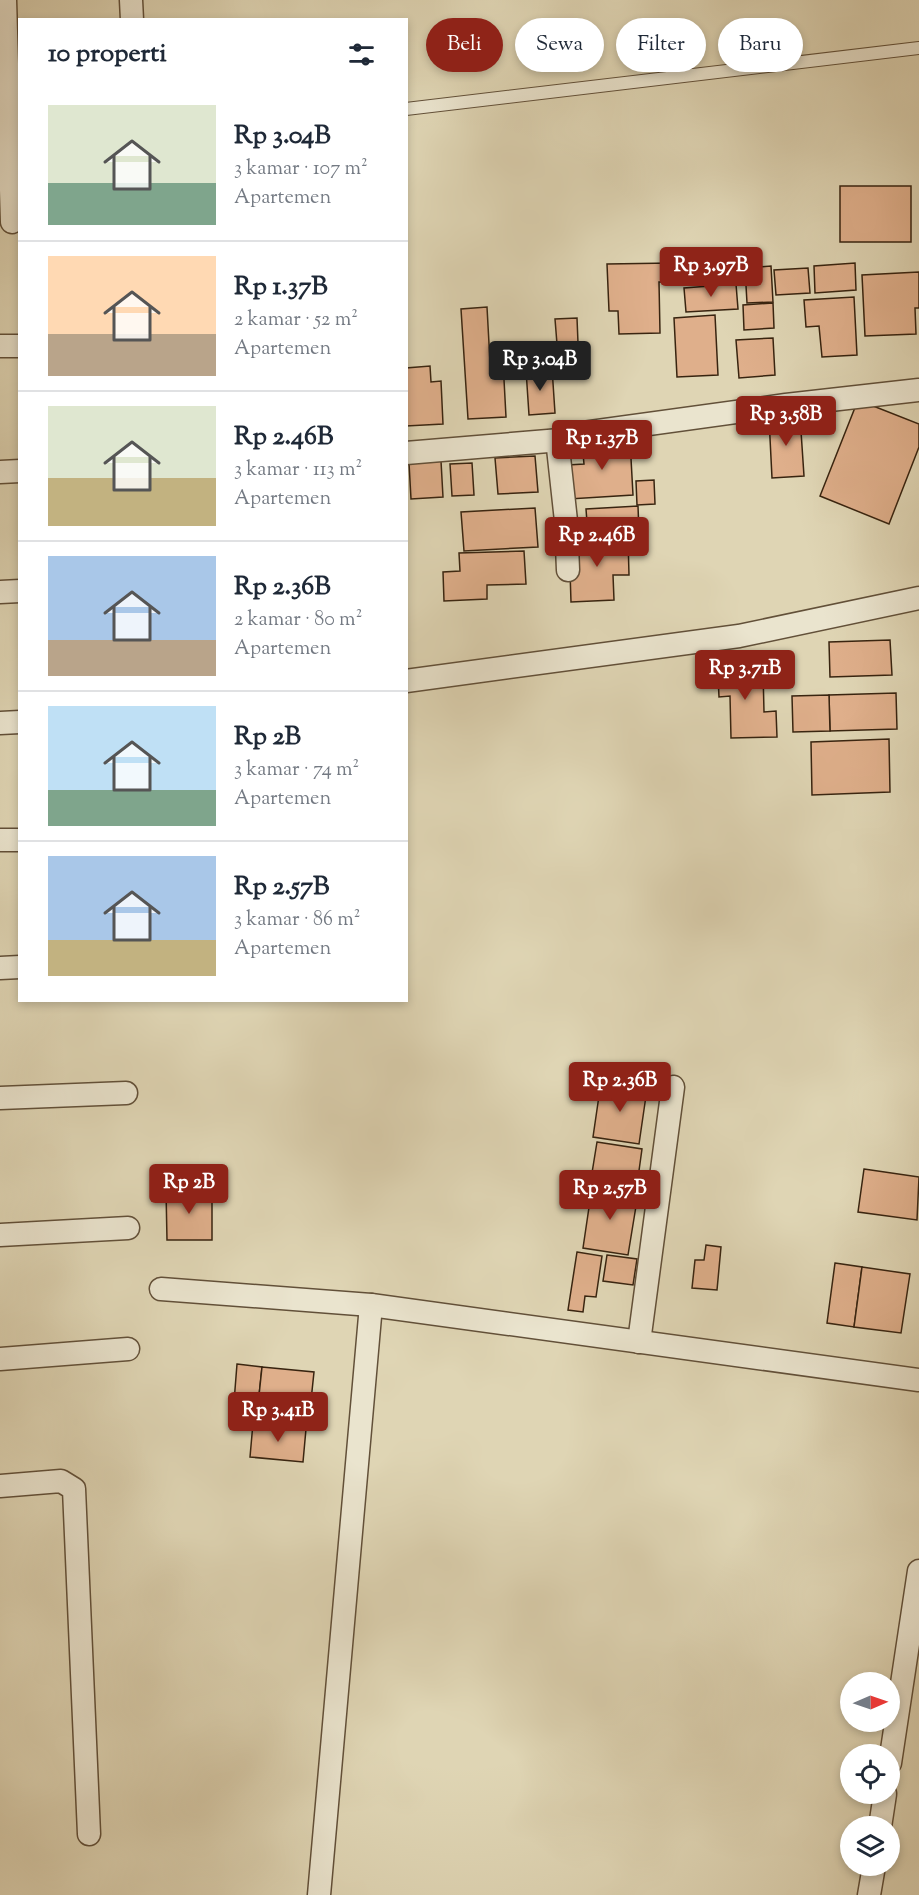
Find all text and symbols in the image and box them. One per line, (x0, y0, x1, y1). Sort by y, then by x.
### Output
chip: Beli (426, 18, 503, 72)
chip: Sewa (515, 18, 604, 72)
chip: Filter (616, 18, 706, 72)
chip: Baru (718, 18, 803, 72)
text: 10 properti (48, 36, 167, 73)
icon: filters (345, 38, 378, 71)
text: Rp 3.04B (234, 118, 331, 155)
icon: home (96, 129, 168, 201)
text: 3 kamar · 107 m² (234, 155, 368, 184)
text: Apartemen (234, 184, 331, 213)
pin: Rp 3.97B (649, 247, 773, 298)
text: Rp 3.97B (674, 252, 748, 281)
text: Rp 1.37B (234, 269, 328, 306)
icon: home (96, 280, 168, 352)
text: 2 kamar · 52 m² (234, 306, 358, 335)
text: Apartemen (234, 335, 331, 364)
pin: Rp 3.04B (478, 341, 602, 392)
text: Rp 3.04B (503, 346, 577, 375)
pin: Rp 3.58B (724, 396, 848, 447)
text: Rp 3.58B (750, 401, 822, 430)
text: Rp 2.46B (234, 419, 333, 456)
pin: Rp 1.37B (540, 420, 664, 471)
text: Rp 1.37B (566, 425, 638, 454)
icon: home (96, 430, 168, 502)
text: 3 kamar · 113 m² (234, 456, 362, 485)
text: Apartemen (234, 485, 331, 514)
pin: Rp 2.46B (535, 517, 659, 568)
text: Rp 2.46B (559, 522, 635, 551)
text: Rp 2.36B (234, 569, 331, 606)
icon: home (96, 580, 168, 652)
text: 2 kamar · 80 m² (234, 606, 362, 635)
text: Apartemen (234, 635, 331, 664)
pin: Rp 3.71B (683, 650, 807, 701)
text: Rp 3.71B (709, 655, 781, 684)
text: Rp 2B (234, 719, 301, 756)
icon: home (96, 730, 168, 802)
text: 3 kamar · 74 m² (234, 756, 359, 785)
text: Apartemen (234, 785, 331, 814)
text: Rp 2.57B (234, 869, 329, 906)
icon: home (96, 880, 168, 952)
text: 3 kamar · 86 m² (234, 906, 360, 935)
text: Apartemen (234, 935, 331, 964)
pin: Rp 2.36B (558, 1062, 682, 1113)
text: Rp 2.36B (583, 1067, 657, 1096)
pin: Rp 2B (147, 1164, 231, 1215)
text: Rp 2B (163, 1169, 215, 1198)
pin: Rp 2.57B (548, 1170, 672, 1221)
text: Rp 2.57B (573, 1175, 647, 1204)
pin: Rp 3.41B (216, 1392, 340, 1443)
text: Rp 3.41B (242, 1397, 314, 1426)
north arrow (840, 1672, 900, 1732)
map controls (840, 1672, 900, 1876)
button: locate (840, 1744, 900, 1804)
button: layers (840, 1816, 900, 1876)

